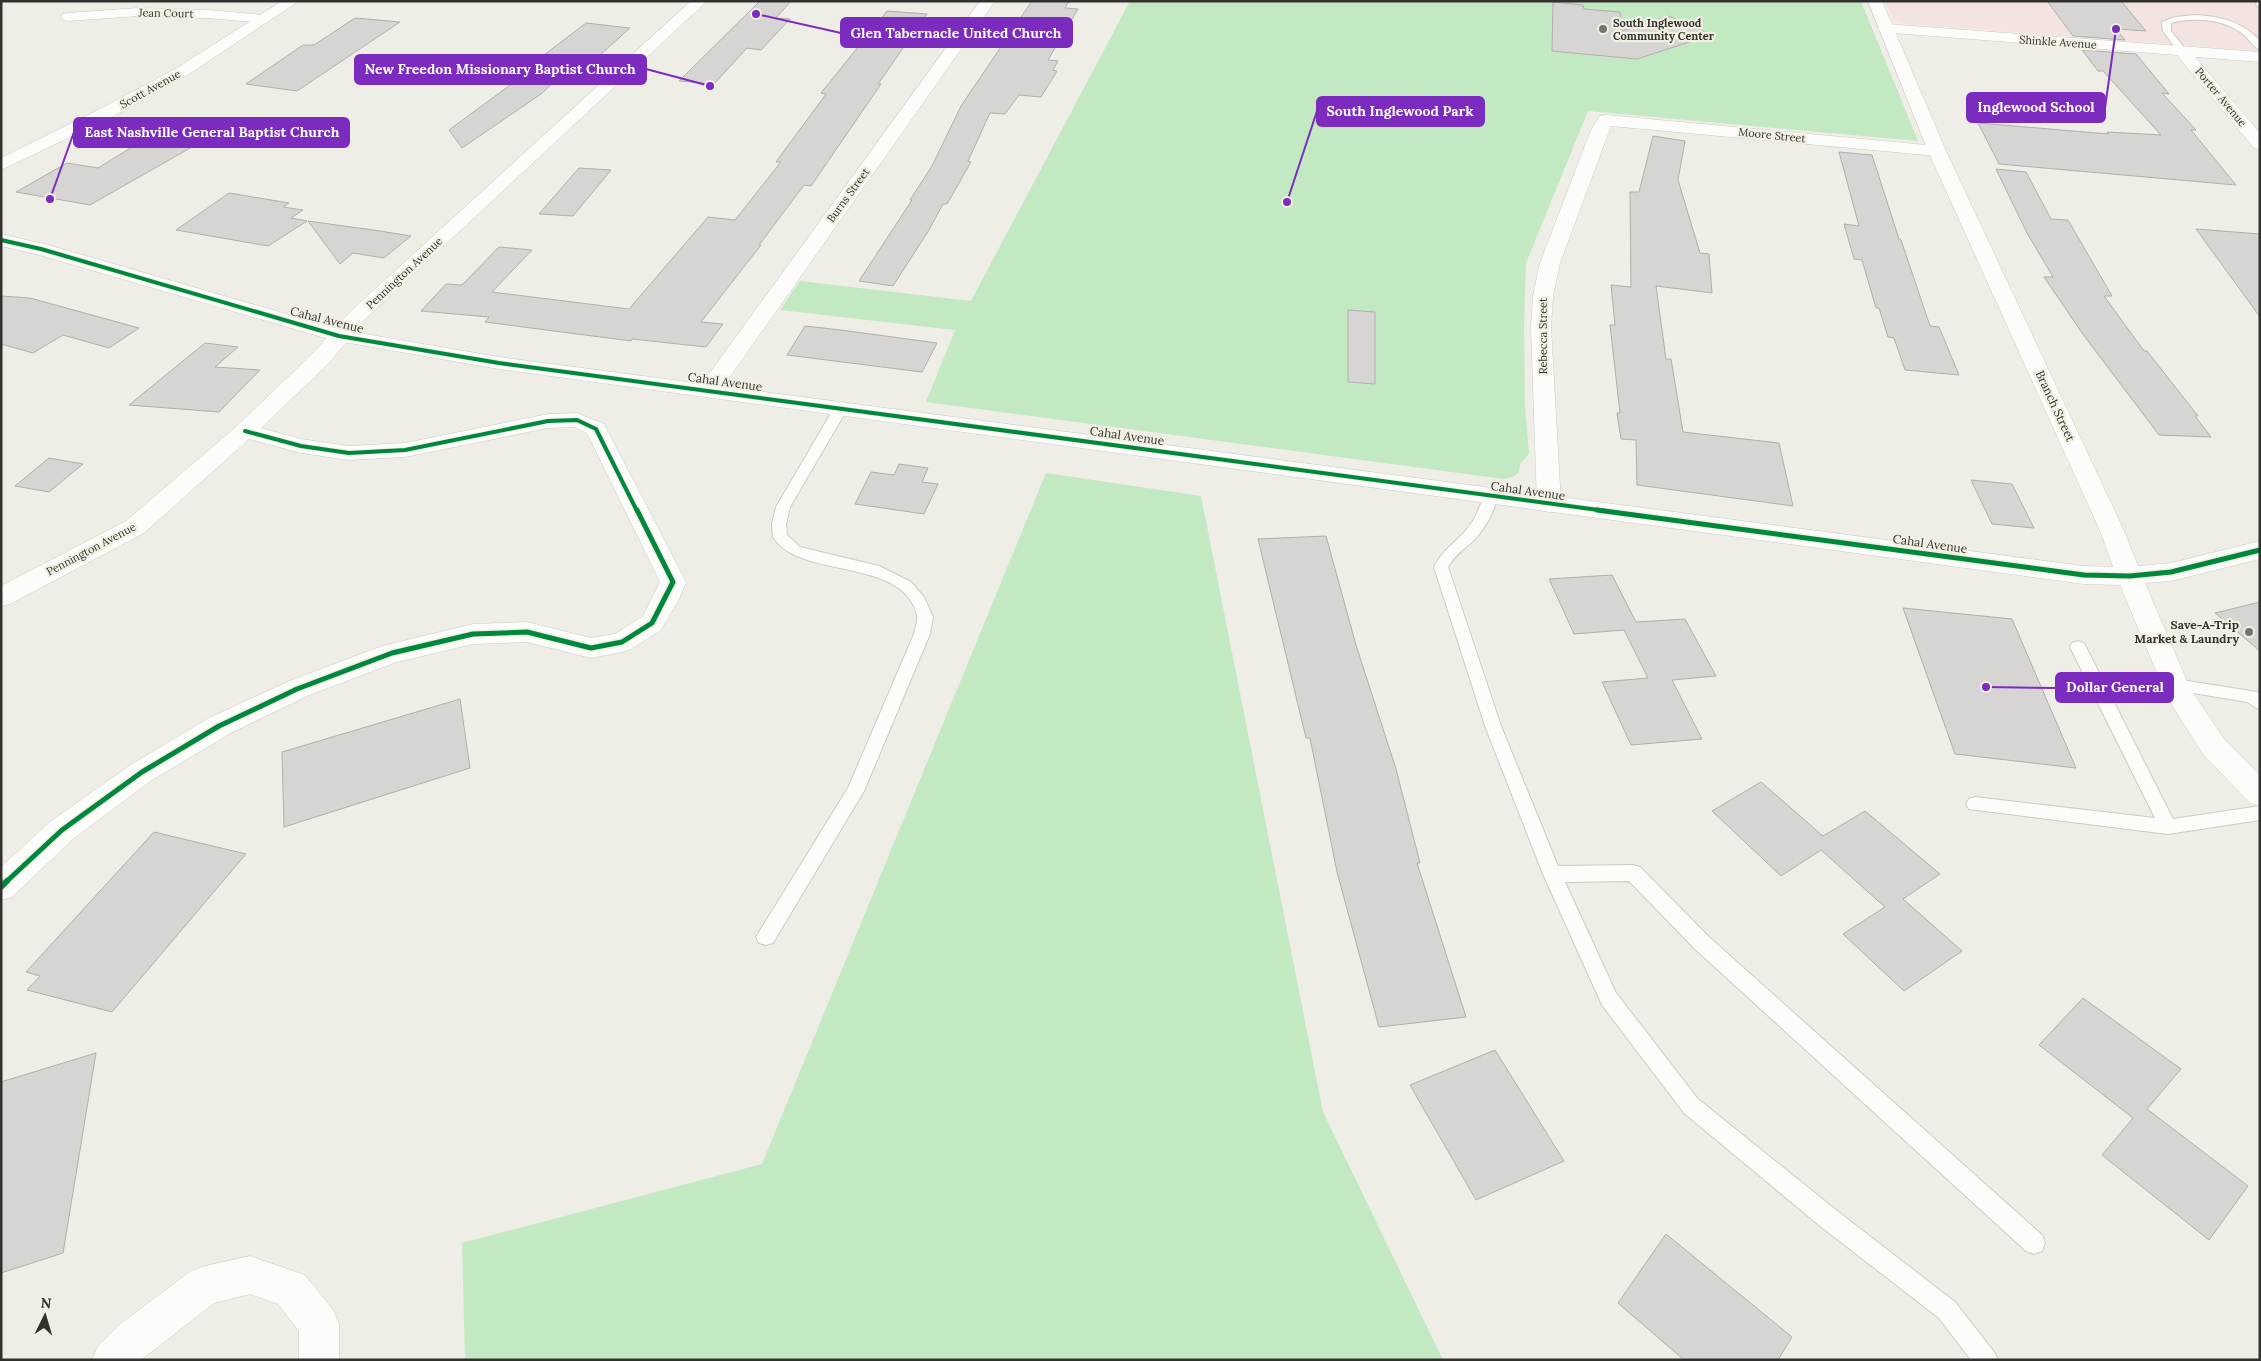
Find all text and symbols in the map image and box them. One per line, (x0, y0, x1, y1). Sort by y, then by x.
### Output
street label: Jean Court (137, 6, 194, 20)
place label: South Inglewood Community Center (1613, 16, 1715, 43)
callout: Glen Tabernacle United Church (841, 18, 1072, 47)
marker: South Inglewood Community Center (1597, 23, 1609, 35)
text: Glen Tabernacle United Church (851, 24, 1062, 42)
street label: Shinkle Avenue (2019, 32, 2097, 52)
callout: New Freedon Missionary Baptist Church (355, 55, 646, 84)
text: New Freedon Missionary Baptist Church (364, 60, 636, 78)
street label: Porter Avenue (2192, 65, 2250, 130)
street label: Scott Avenue (117, 67, 183, 111)
callout: Inglewood School (1967, 93, 2105, 122)
callout: South Inglewood Park (1317, 97, 1484, 126)
text: Inglewood School (1977, 98, 2095, 116)
text: South Inglewood Park (1327, 102, 1474, 120)
callout: East Nashville General Baptist Church (74, 118, 349, 147)
text: East Nashville General Baptist Church (84, 123, 340, 141)
street label: Moore Street (1738, 125, 1807, 146)
street label: Burns Street (824, 164, 873, 225)
street label: Pennington Avenue (363, 234, 445, 312)
street label: Rebecca Street (1536, 297, 1550, 374)
street label: Cahal Avenue (289, 303, 366, 336)
street label: Branch Street (2032, 368, 2079, 444)
street label: Cahal Avenue (687, 369, 764, 394)
street label: Cahal Avenue (1089, 423, 1166, 448)
street label: Cahal Avenue (1490, 478, 1567, 503)
street label: Pennington Avenue (44, 519, 138, 578)
street label: Cahal Avenue (1892, 531, 1969, 556)
place label: Save-A-Trip Market & Laundry (2135, 617, 2239, 646)
marker: Save-A-Trip Market & Laundry (2243, 626, 2255, 638)
callout: Dollar General (2056, 673, 2173, 702)
text: Dollar General (2066, 678, 2165, 696)
north arrow (20, 1291, 70, 1341)
text: N (40, 1294, 52, 1313)

